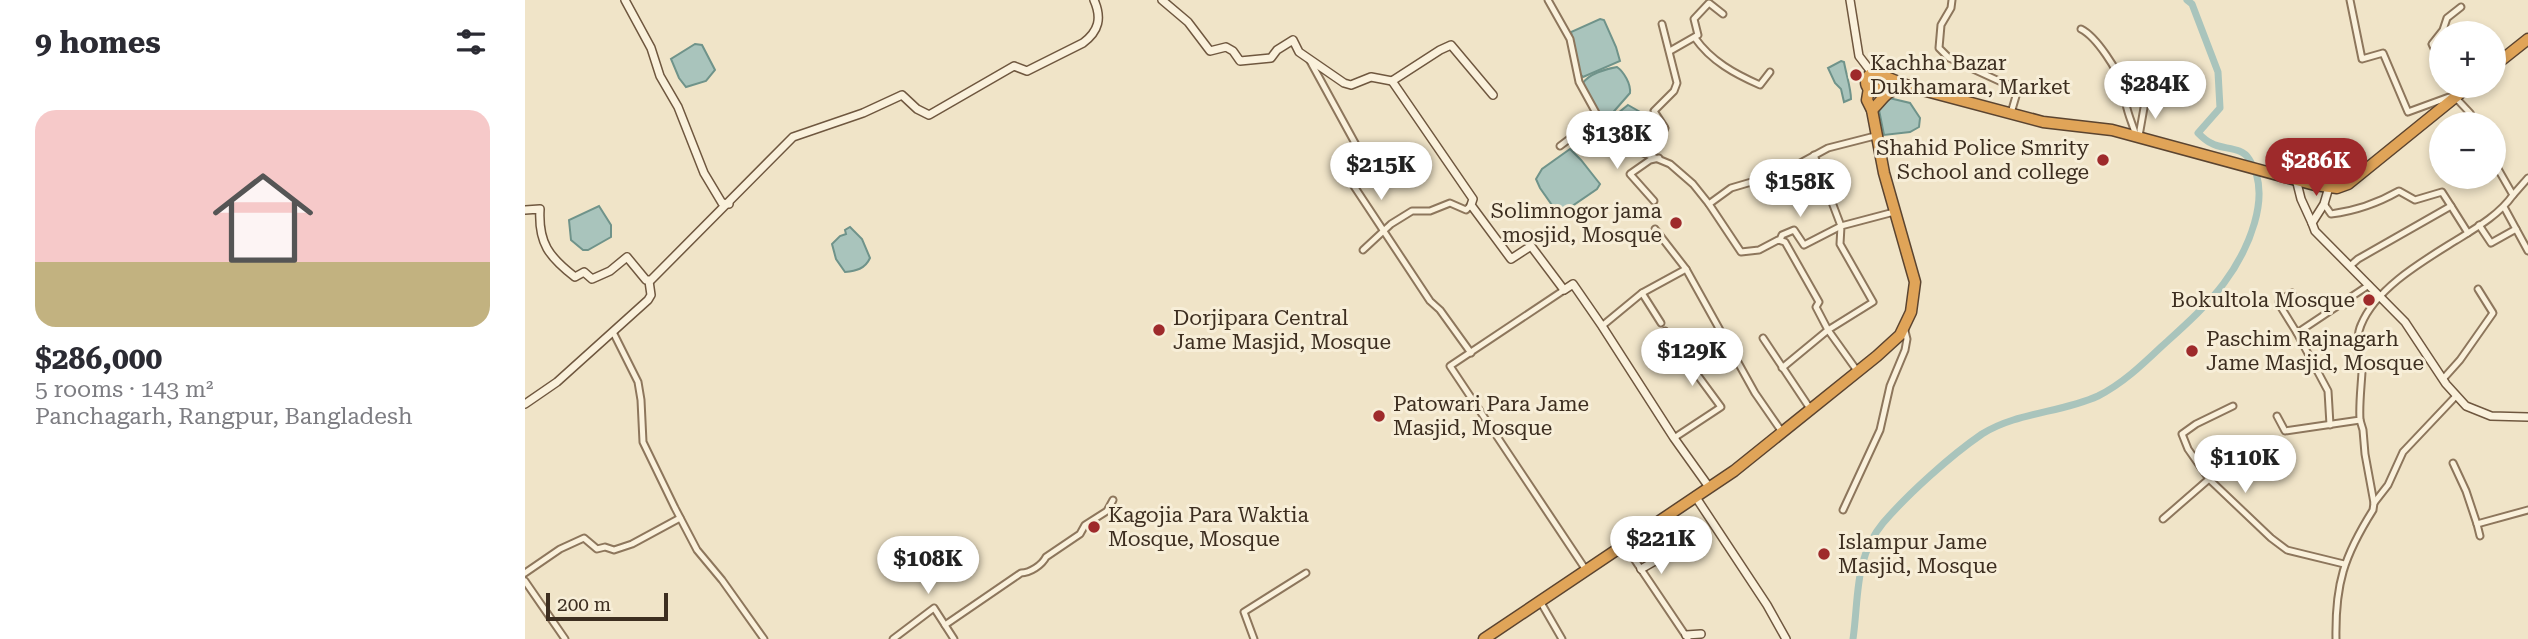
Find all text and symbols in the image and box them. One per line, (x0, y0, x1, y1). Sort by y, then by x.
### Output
map controls (2429, 21, 2506, 189)
button: + (2429, 21, 2506, 98)
icon: filters (452, 23, 490, 61)
text: 9 homes (35, 25, 161, 60)
place label: Kachha Bazar Dukhamara, Market (1870, 51, 2071, 99)
pin: $284K (2106, 61, 2204, 121)
marker: Kachha Bazar Dukhamara, Market (1848, 67, 1864, 83)
text: $284K (2120, 70, 2190, 97)
pin: $138K (1568, 111, 1666, 171)
button: − (2429, 112, 2506, 189)
text: $138K (1582, 120, 1652, 147)
place label: Shahid Police Smrity School and college (1876, 136, 2090, 184)
pin: $286K (2267, 138, 2365, 198)
pin: $215K (1332, 142, 1430, 202)
text: $286K (2281, 147, 2351, 174)
text: $215K (1346, 151, 1416, 178)
marker: Shahid Police Smrity School and college (2095, 152, 2111, 168)
icon: home (200, 155, 326, 281)
pin: $158K (1751, 160, 1849, 219)
text: $158K (1765, 168, 1835, 195)
place label: Solimnogor jama mosjid, Mosque (1491, 199, 1663, 247)
marker: Solimnogor jama mosjid, Mosque (1668, 215, 1684, 231)
place label: Bokultola Mosque (2171, 288, 2355, 312)
marker: Bokultola Mosque (2361, 292, 2377, 308)
place label: Dorjipara Central Jame Masjid, Mosque (1173, 306, 1391, 354)
marker: Dorjipara Central Jame Masjid, Mosque (1151, 322, 1167, 338)
place label: Paschim Rajnagarh Jame Masjid, Mosque (2206, 327, 2424, 375)
pin: $129K (1643, 328, 1741, 388)
text: $129K (1657, 337, 1727, 364)
text: $286,000 (35, 341, 162, 376)
marker: Paschim Rajnagarh Jame Masjid, Mosque (2184, 343, 2200, 359)
text: 5 rooms · 143 m² (35, 376, 213, 403)
place label: Patowari Para Jame Masjid, Mosque (1393, 392, 1589, 440)
text: Panchagarh, Rangpur, Bangladesh (35, 403, 413, 430)
marker: Patowari Para Jame Masjid, Mosque (1371, 408, 1387, 424)
pin: $110K (2196, 435, 2294, 495)
text: $110K (2210, 444, 2280, 471)
place label: Kagojia Para Waktia Mosque, Mosque (1108, 503, 1309, 551)
pin: $221K (1612, 516, 1710, 576)
marker: Kagojia Para Waktia Mosque, Mosque (1086, 519, 1102, 535)
text: $221K (1626, 525, 1696, 552)
place label: Islampur Jame Masjid, Mosque (1838, 530, 1997, 578)
pin: $108K (879, 536, 977, 596)
text: $108K (893, 545, 963, 572)
marker: Islampur Jame Masjid, Mosque (1816, 546, 1832, 562)
scale bar (546, 590, 669, 622)
text: 200 m (557, 593, 611, 616)

